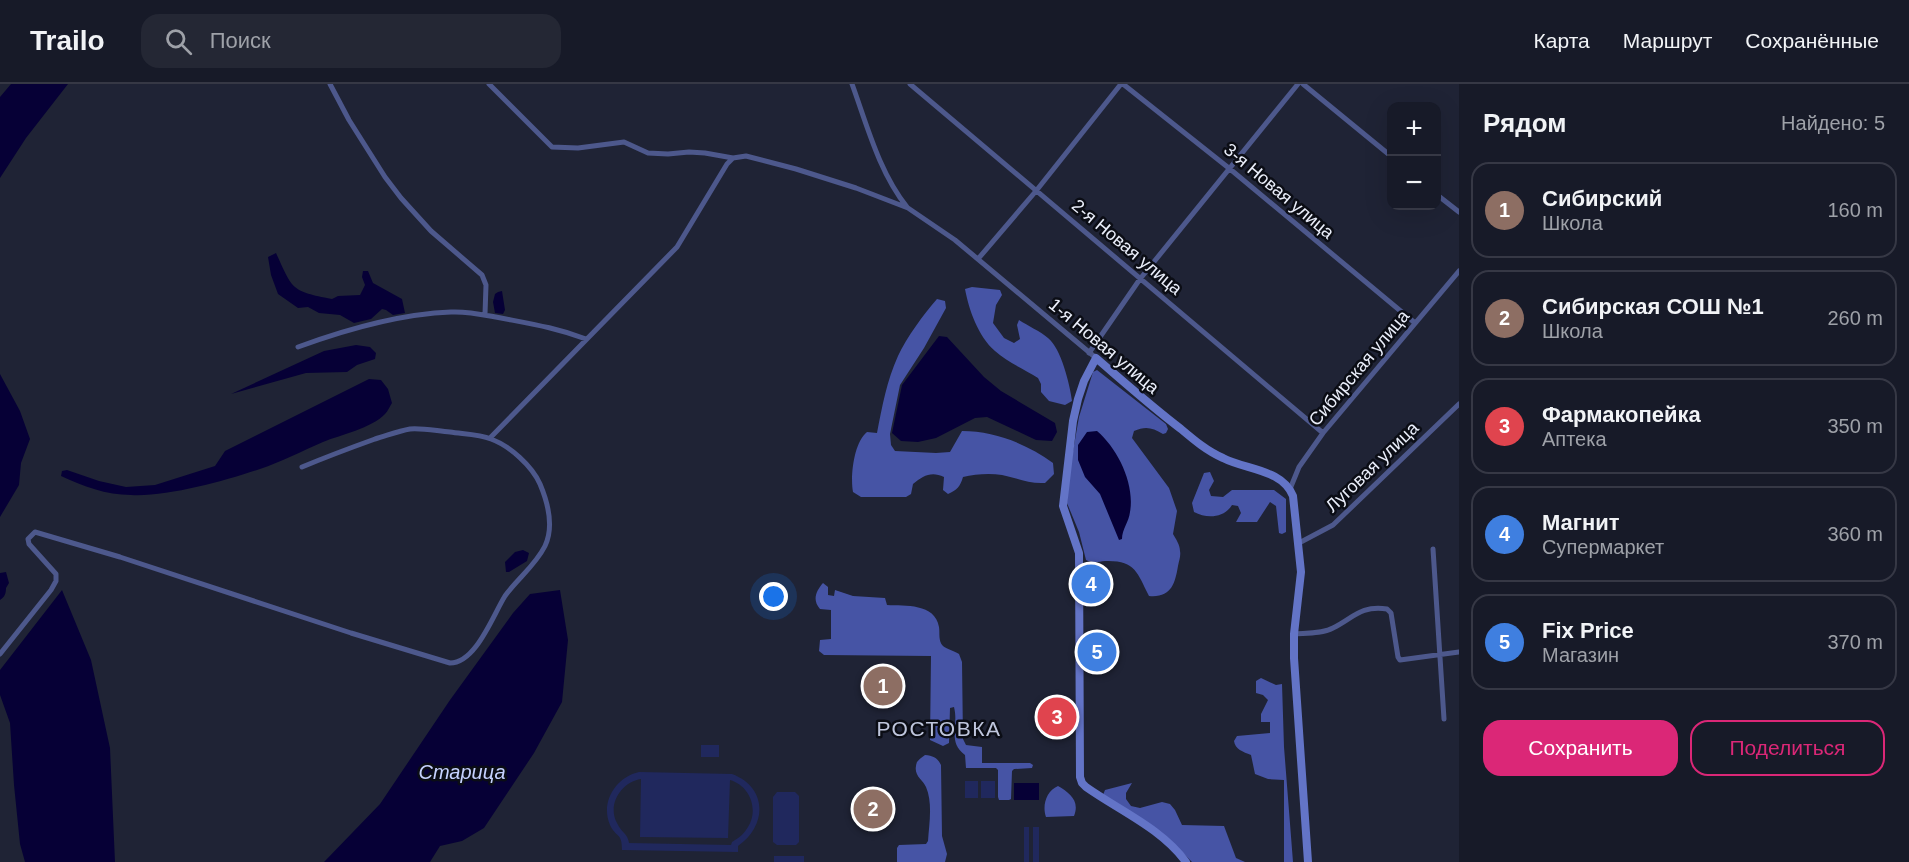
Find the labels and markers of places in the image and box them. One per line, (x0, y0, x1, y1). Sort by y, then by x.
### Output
pin: 4 (1072, 562, 1110, 606)
pin: 5 (1078, 630, 1116, 674)
pin: 1 (864, 664, 902, 708)
pin: 3 (1038, 694, 1076, 740)
pin: 2 (854, 786, 892, 832)

